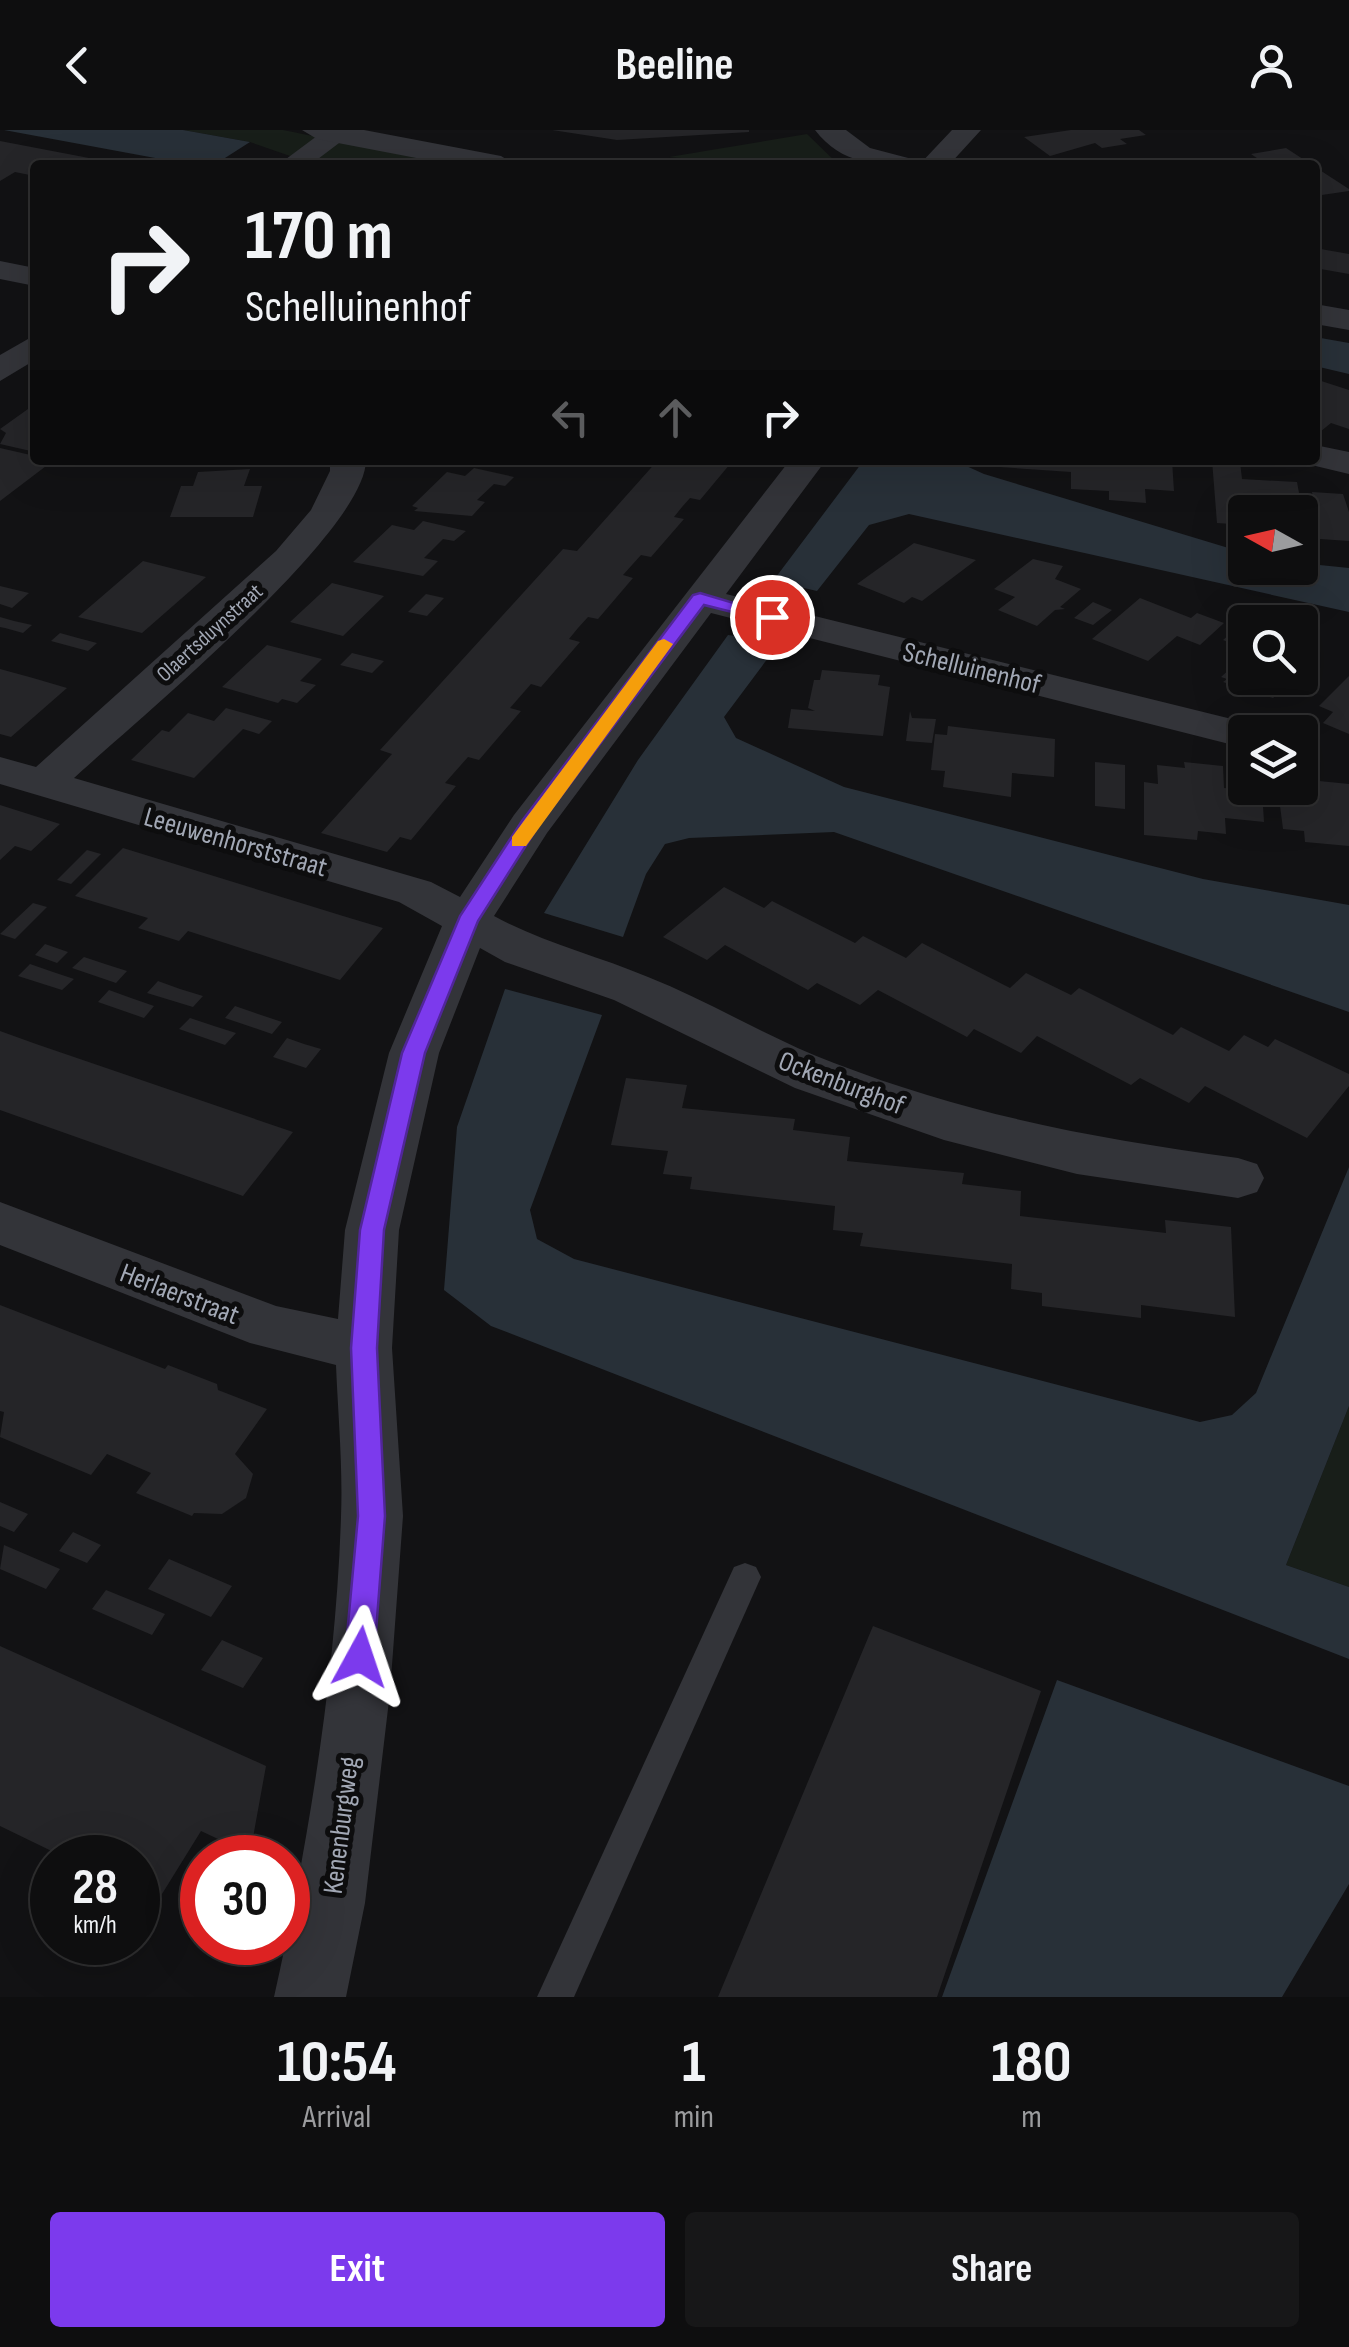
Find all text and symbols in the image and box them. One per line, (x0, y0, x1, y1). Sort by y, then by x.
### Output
icon: back (50, 38, 105, 93)
text: Beeline (616, 38, 733, 93)
icon: person (1244, 38, 1299, 93)
text: 170 m (245, 195, 393, 279)
icon: right (80, 200, 210, 330)
text: Schelluinenhof (245, 280, 471, 335)
icon: left (543, 390, 598, 445)
icon: ahead (648, 390, 703, 445)
icon: right (753, 390, 808, 445)
north arrow (1228, 495, 1318, 585)
map controls (1228, 495, 1318, 805)
pin (730, 575, 815, 660)
street label: Olaertsduynstraat (151, 578, 269, 688)
icon: arrive (745, 590, 800, 645)
button: search (1228, 605, 1318, 695)
street label: Schelluinenhof (899, 635, 1045, 702)
button: layers (1228, 715, 1318, 805)
street label: Leeuwenhorststraat (140, 801, 331, 884)
street label: Ockenburghof (774, 1044, 910, 1123)
street label: Herlaerstraat (115, 1257, 244, 1332)
position arrow (308, 1605, 412, 1709)
street label: Kenenburgweg (317, 1755, 366, 1896)
speed limit sign: 30 (180, 1835, 310, 1965)
text: 28 (72, 1858, 118, 1918)
text: km/h (73, 1910, 117, 1941)
text: 10:54 (277, 2027, 396, 2099)
text: 1 (682, 2027, 706, 2099)
text: 180 (991, 2027, 1072, 2099)
text: Arrival (302, 2098, 371, 2137)
text: min (674, 2098, 714, 2137)
text: m (1021, 2098, 1042, 2137)
button: Exit (50, 2212, 665, 2327)
button: Share (685, 2212, 1299, 2327)

